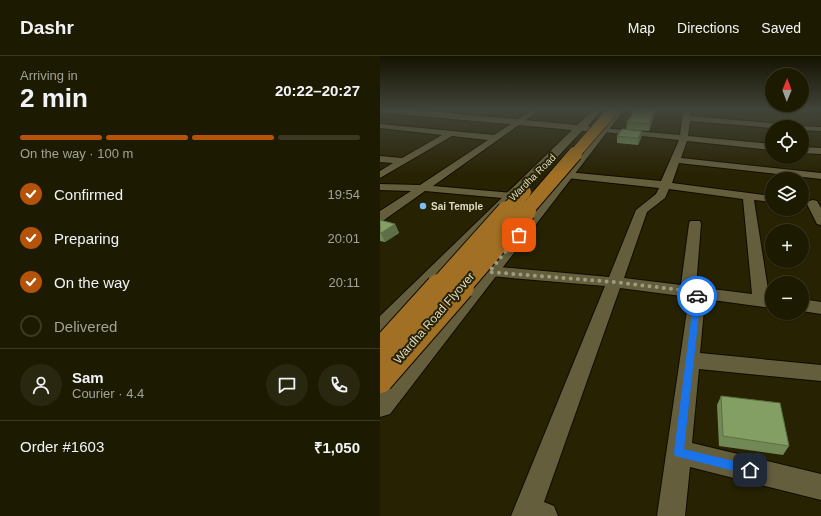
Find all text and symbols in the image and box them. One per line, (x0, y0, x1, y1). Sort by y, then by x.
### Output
text: Dashr (20, 17, 74, 38)
text: Map (628, 20, 655, 36)
text: Directions (677, 20, 739, 36)
text: Saved (761, 20, 801, 36)
text: Arriving in (20, 68, 78, 83)
north arrow (765, 68, 809, 112)
map controls (765, 68, 809, 320)
text: 20:22–20:27 (275, 82, 360, 99)
text: 2 min (20, 83, 88, 113)
button: locate (765, 120, 809, 164)
text: On the way · 100 m (20, 146, 133, 161)
street label: Wardha Road (507, 152, 558, 203)
button: layers (765, 172, 809, 216)
icon: check (20, 183, 42, 205)
text: Confirmed (54, 186, 123, 203)
text: 19:54 (327, 187, 360, 202)
marker: Sai Temple (418, 201, 428, 211)
place label: Sai Temple (431, 201, 483, 212)
pin (502, 218, 536, 252)
icon: bag (508, 224, 530, 246)
button: + (765, 224, 809, 268)
icon: check (20, 227, 42, 249)
text: Preparing (54, 230, 119, 247)
text: 20:01 (327, 231, 360, 246)
street label: Wardha Road Flyover (391, 270, 477, 366)
icon: check (20, 271, 42, 293)
text: On the way (54, 274, 130, 291)
text: 20:11 (328, 275, 360, 290)
courier (677, 276, 717, 316)
button: − (765, 276, 809, 320)
icon: car (686, 285, 708, 307)
text: Delivered (54, 318, 117, 335)
button: person (20, 364, 62, 406)
button: chat (266, 364, 308, 406)
button: phone (318, 364, 360, 406)
text: Sam (72, 369, 104, 386)
text: Courier · 4.4 (72, 386, 144, 401)
text: Order #1603 (20, 438, 104, 455)
text: ₹1,050 (314, 439, 360, 456)
pin (733, 453, 767, 487)
icon: home (739, 459, 761, 481)

